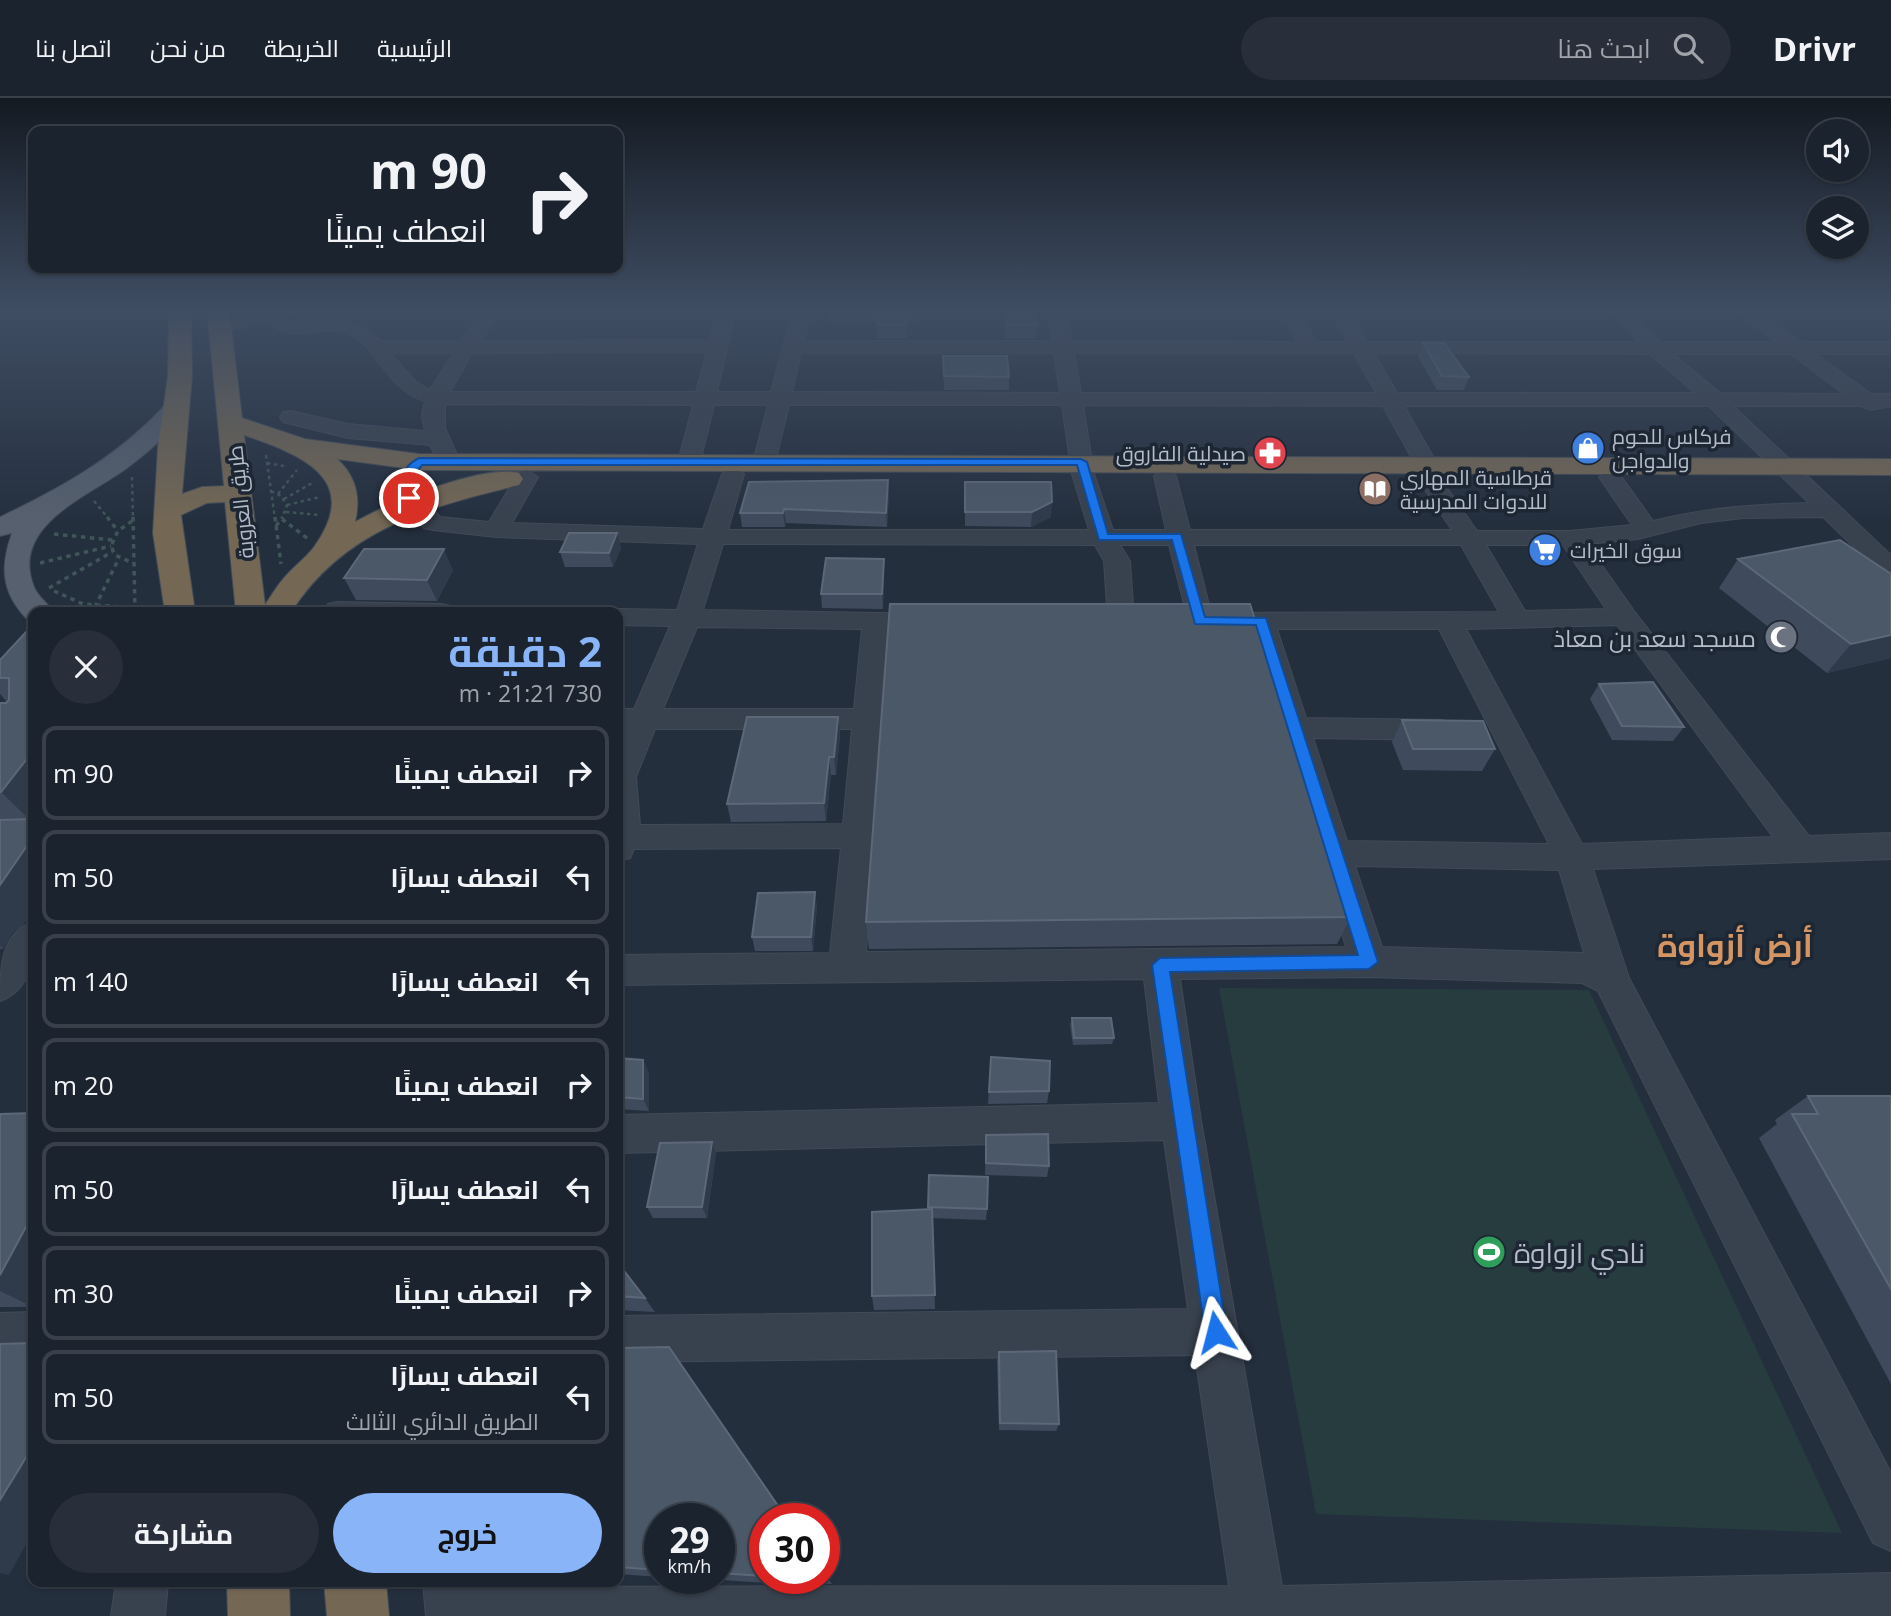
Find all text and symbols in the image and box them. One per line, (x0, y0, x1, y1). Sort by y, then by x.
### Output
search box (1241, 17, 1731, 80)
text: Drivr (1773, 26, 1856, 71)
icon: search (1669, 29, 1707, 67)
text: ابحث هنا (1557, 30, 1651, 66)
text: اتصل بنا (35, 31, 112, 64)
text: من نحن (150, 31, 226, 64)
text: الخريطة (264, 31, 339, 64)
text: الرئيسية (377, 31, 452, 64)
map controls (1806, 119, 1869, 259)
button: sound (1806, 119, 1869, 182)
text: 90 m (370, 137, 487, 203)
icon: right (511, 154, 602, 245)
button: layers (1806, 196, 1869, 259)
text: انعطف يمينًا (325, 208, 487, 251)
place label: فركاس للحوم والدواجن (1612, 422, 1731, 474)
shop icon: فركاس للحوم والدواجن (1569, 429, 1607, 467)
pharmacy icon: صيدلية الفاروق (1251, 434, 1289, 472)
place label: صيدلية الفاروق (1116, 439, 1246, 467)
street label: طريق العروبة (220, 444, 260, 560)
place label: قرطاسية المهاري للادوات المدرسية (1400, 463, 1552, 515)
pin (379, 468, 439, 528)
library icon: قرطاسية المهاري للادوات المدرسية (1356, 470, 1394, 508)
icon: arrive (390, 479, 428, 517)
supermarket icon: سوق الخيرات (1526, 531, 1564, 569)
place label: سوق الخيرات (1570, 536, 1682, 564)
mosque icon: مسجد سعد بن معاذ (1762, 618, 1800, 656)
place label: مسجد سعد بن معاذ (1553, 621, 1756, 654)
text: 2 دقيقة (448, 622, 602, 679)
button: close (49, 630, 123, 704)
text: 730 m · 21:21 (459, 677, 602, 709)
icon: right (560, 754, 598, 792)
text: 90 m (53, 755, 114, 791)
text: انعطف يمينًا (394, 755, 539, 791)
icon: left (560, 858, 598, 896)
text: 50 m (53, 859, 114, 895)
text: انعطف يسارًا (390, 859, 539, 895)
district label: أرض أزواوة (1657, 923, 1813, 966)
icon: left (560, 962, 598, 1000)
text: 140 m (53, 963, 128, 999)
text: انعطف يسارًا (390, 963, 539, 999)
icon: right (560, 1066, 598, 1104)
text: 20 m (53, 1067, 114, 1103)
text: انعطف يمينًا (394, 1067, 539, 1103)
icon: left (560, 1170, 598, 1208)
text: 50 m (53, 1171, 114, 1207)
text: انعطف يسارًا (390, 1171, 539, 1207)
sports icon: نادي ازواوة (1470, 1233, 1508, 1271)
place label: نادي ازواوة (1514, 1233, 1645, 1275)
icon: right (560, 1274, 598, 1312)
text: 30 m (53, 1275, 114, 1311)
text: انعطف يمينًا (394, 1275, 539, 1311)
position arrow (1179, 1295, 1253, 1369)
text: انعطف يسارًا (390, 1357, 539, 1393)
icon: left (560, 1378, 598, 1416)
text: 50 m (53, 1379, 114, 1415)
text: الطريق الدائري الثالث (346, 1405, 539, 1437)
button: مشاركة (49, 1493, 319, 1573)
button: خروج (333, 1493, 602, 1573)
speed limit sign: 30 (749, 1503, 840, 1594)
text: 29 (669, 1516, 710, 1563)
text: km/h (668, 1554, 711, 1578)

